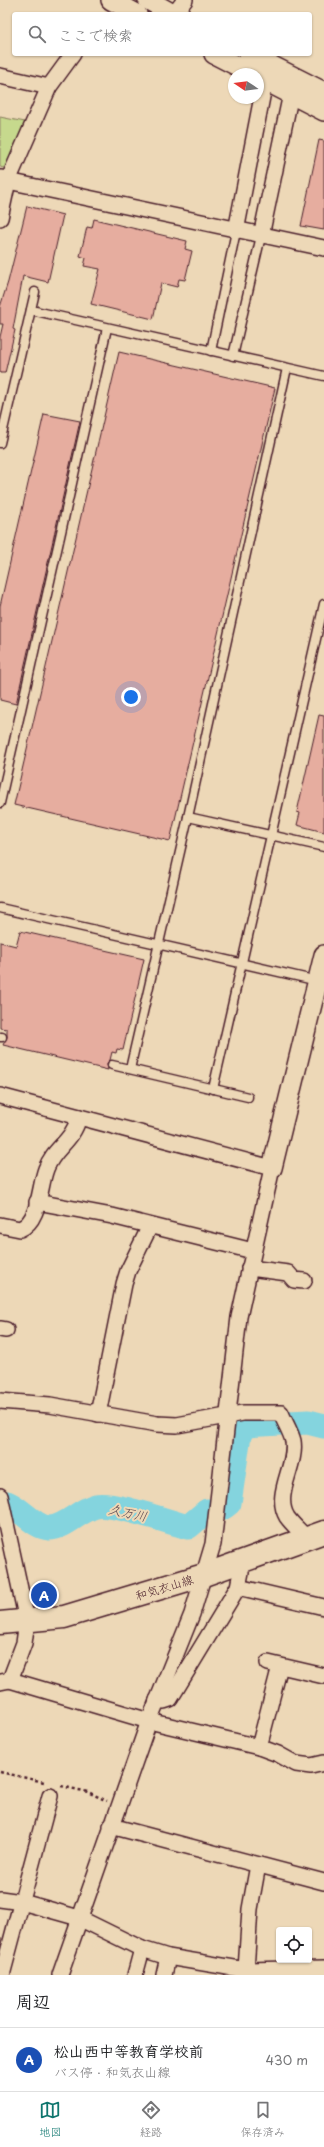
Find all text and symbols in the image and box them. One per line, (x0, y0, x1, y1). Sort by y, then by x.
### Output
search box (12, 12, 312, 56)
icon: search (26, 23, 48, 45)
text: ここで検索 (58, 23, 133, 46)
north arrow (228, 68, 264, 104)
your location (121, 687, 141, 707)
water label: 久万川 (107, 1499, 149, 1525)
street label: 和気衣山線 (133, 1570, 195, 1604)
pin: A (31, 1580, 57, 1610)
map controls (276, 1927, 312, 1963)
button: locate (276, 1927, 312, 1963)
text: 周辺 (16, 1988, 50, 2014)
text: 松山西中等教育学校前 (54, 2039, 204, 2062)
text: A (24, 2050, 34, 2069)
text: 430 m (266, 2050, 308, 2069)
text: バス停 · 和気衣山線 (54, 2062, 170, 2081)
tab: 地図 (39, 2099, 61, 2140)
tab: 経路 (140, 2099, 162, 2140)
tab: 保存済み (241, 2099, 285, 2140)

